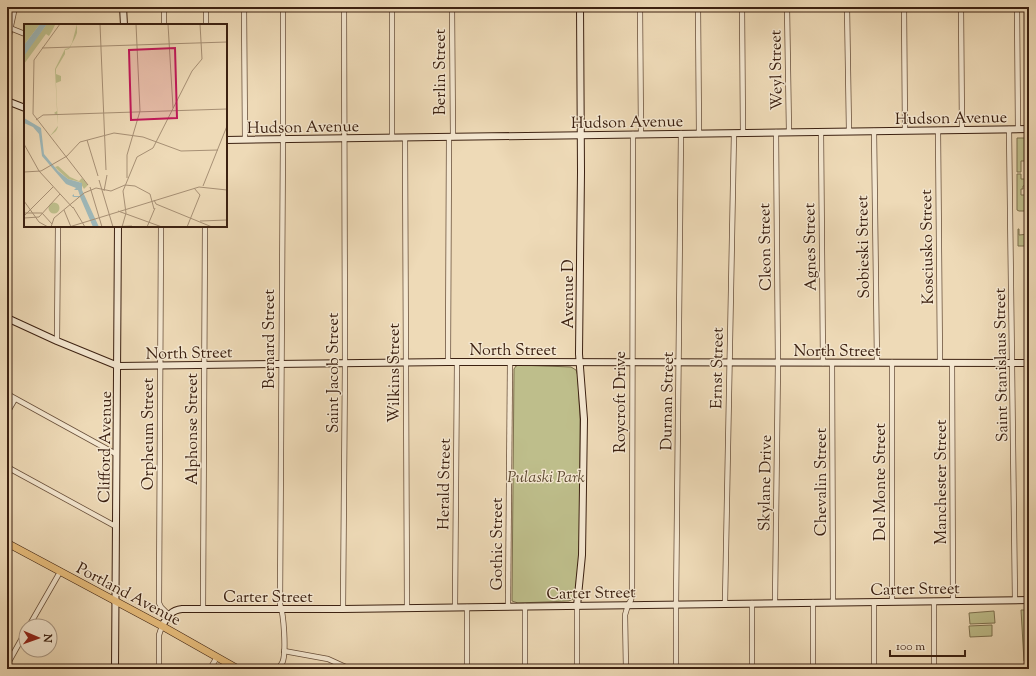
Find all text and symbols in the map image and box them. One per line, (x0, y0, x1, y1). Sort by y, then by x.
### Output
inset map (24, 24, 227, 227)
street label: Berlin Street (430, 28, 453, 115)
street label: Weyl Street (765, 29, 790, 110)
street label: Hudson Avenue (895, 107, 1007, 132)
street label: Hudson Avenue (571, 111, 683, 136)
street label: Hudson Avenue (247, 116, 359, 141)
street label: Kosciusko Street (916, 189, 941, 305)
street label: Sobieski Street (852, 195, 877, 299)
street label: Cleon Street (754, 202, 779, 291)
street label: Agnes Street (799, 202, 824, 291)
street label: Avenue D (558, 259, 581, 329)
street label: Saint Stanislaus Street (990, 287, 1015, 442)
street label: Bernard Street (259, 289, 282, 389)
street label: Saint Jacob Street (323, 312, 346, 433)
street label: Wilkins Street (384, 323, 407, 423)
street label: Ernst Street (706, 327, 731, 409)
street label: North Street (470, 340, 557, 363)
street label: North Street (794, 341, 881, 364)
street label: North Street (145, 342, 233, 367)
street label: Roycroft Drive (610, 351, 633, 453)
street label: Durnan Street (656, 351, 681, 451)
street label: Alphonse Street (182, 372, 205, 485)
street label: Orpheum Street (138, 377, 161, 490)
street label: Clifford Avenue (94, 391, 119, 503)
street label: Manchester Street (931, 419, 954, 545)
street label: Del Monte Street (870, 422, 893, 541)
street label: Chevalin Street (811, 427, 834, 536)
street label: Skylane Drive (754, 435, 779, 531)
street label: Herald Street (433, 438, 458, 530)
park label: Pulaski Park (507, 467, 585, 490)
street label: Gothic Street (487, 497, 510, 591)
street label: Portland Avenue (71, 558, 184, 632)
street label: Carter Street (870, 578, 960, 603)
street label: Carter Street (546, 582, 636, 607)
street label: Carter Street (223, 587, 313, 610)
north arrow (18, 618, 58, 658)
scale bar (890, 632, 965, 658)
text: N (39, 633, 55, 643)
text: 100 m (896, 638, 925, 656)

